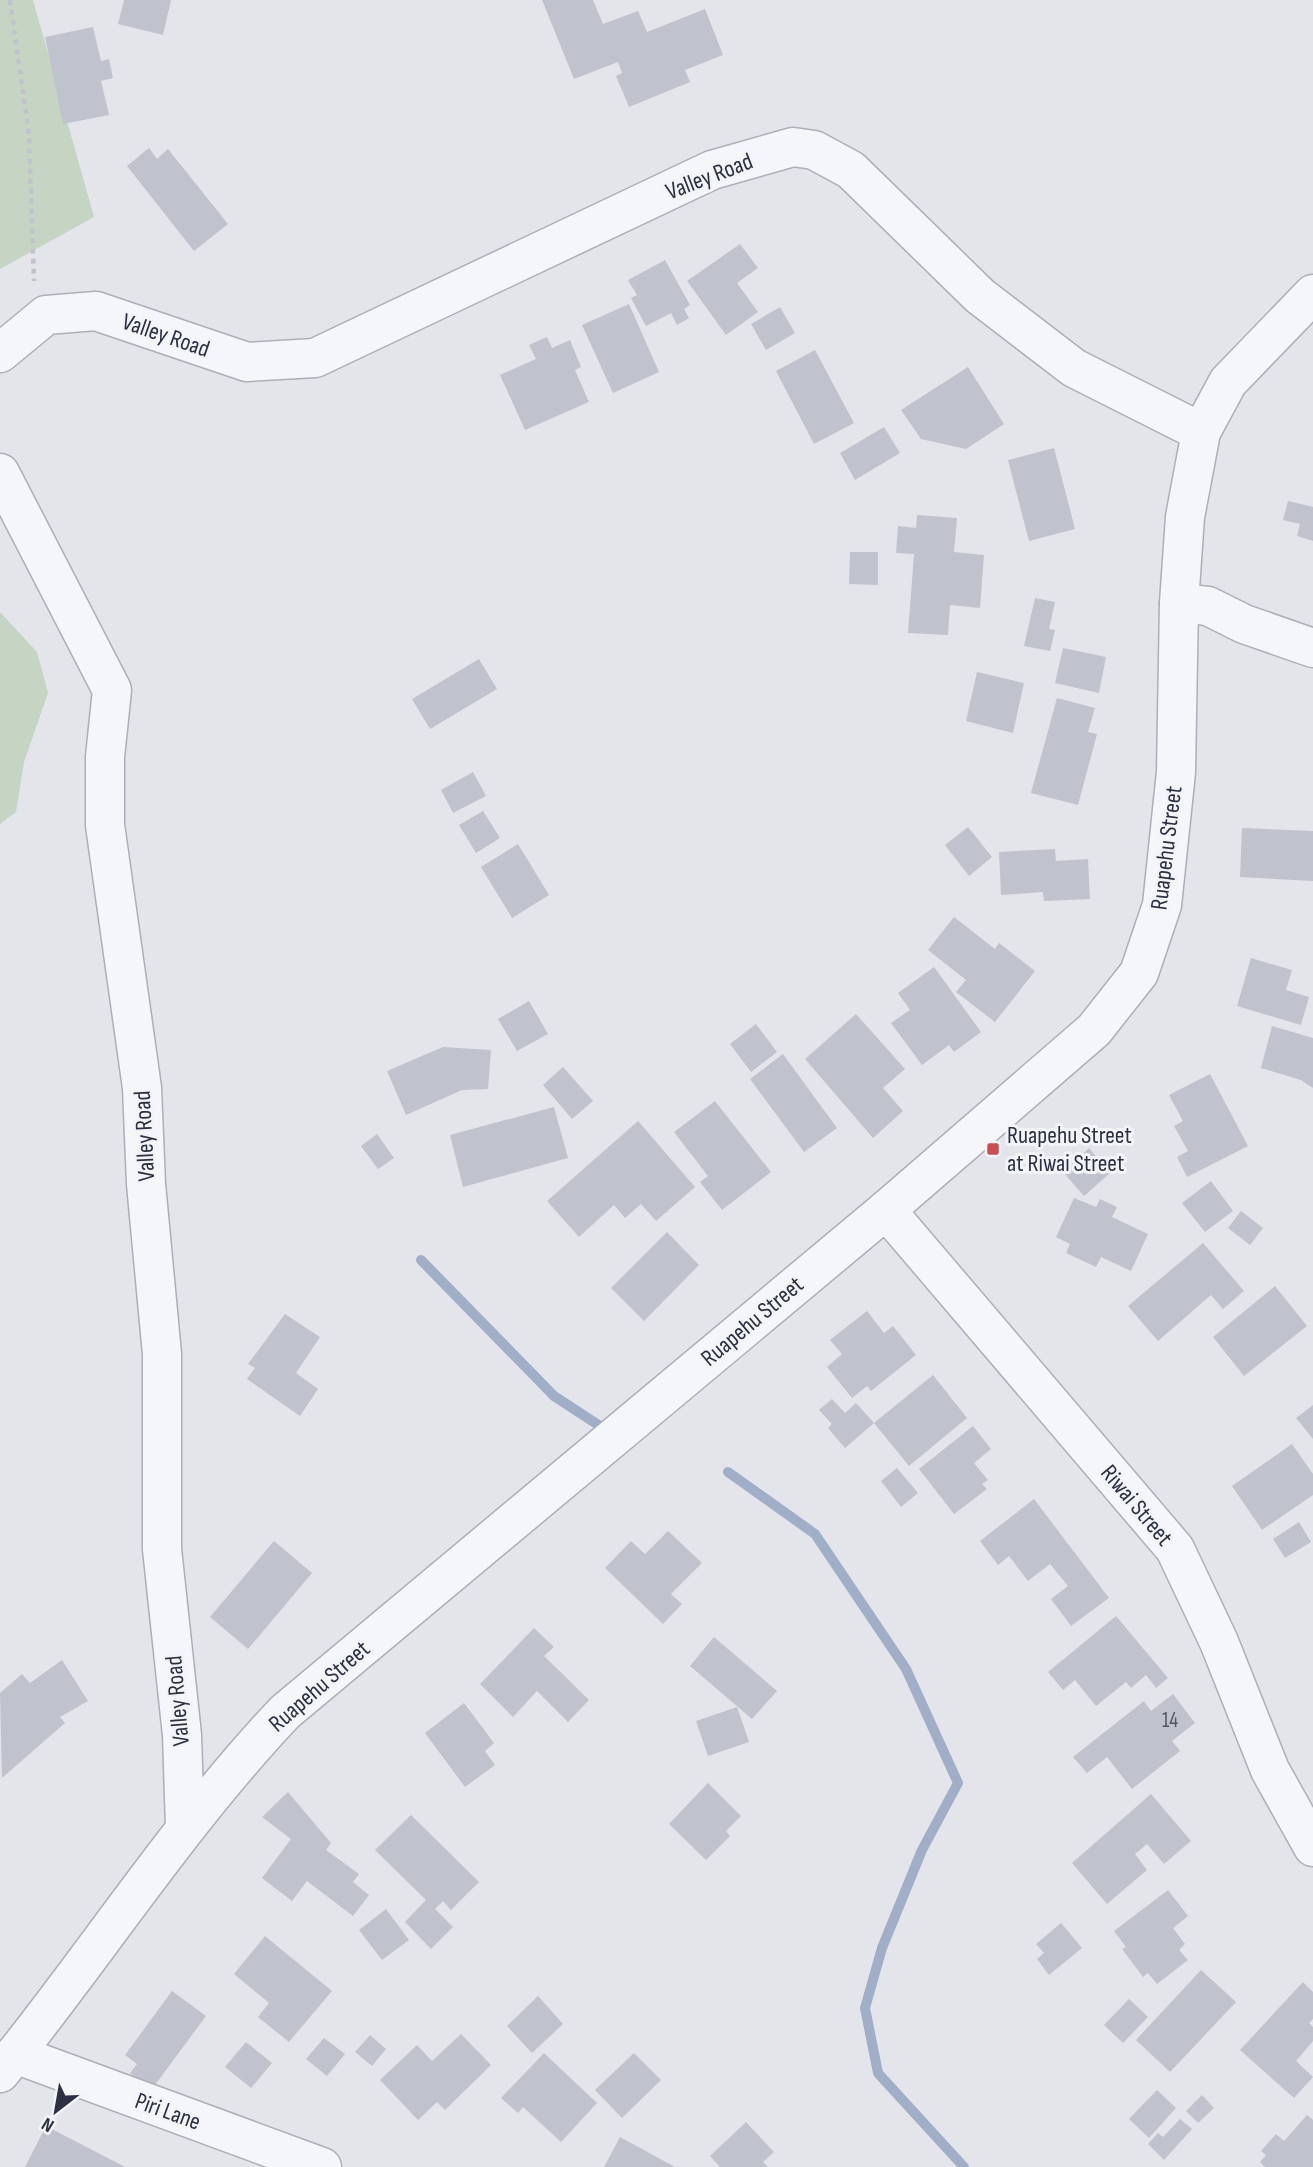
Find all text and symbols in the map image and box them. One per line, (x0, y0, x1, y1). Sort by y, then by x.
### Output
street label: Valley Road (662, 147, 757, 206)
street label: Valley Road (118, 307, 213, 364)
street label: Ruapehu Street (1145, 784, 1188, 912)
street label: Valley Road (128, 1090, 161, 1182)
place label: Ruapehu Street at Riwai Street (1007, 1121, 1132, 1178)
marker: Ruapehu Street at Riwai Street (985, 1141, 1001, 1157)
street label: Ruapehu Street (695, 1270, 809, 1373)
street label: Riwai Street (1094, 1459, 1179, 1552)
street label: Ruapehu Street (263, 1635, 376, 1738)
street label: Valley Road (159, 1654, 196, 1747)
house number: 14 (1162, 1708, 1178, 1733)
north arrow (21, 2076, 91, 2146)
street label: Piri Lane (131, 2086, 205, 2137)
text: N (38, 2112, 58, 2137)

